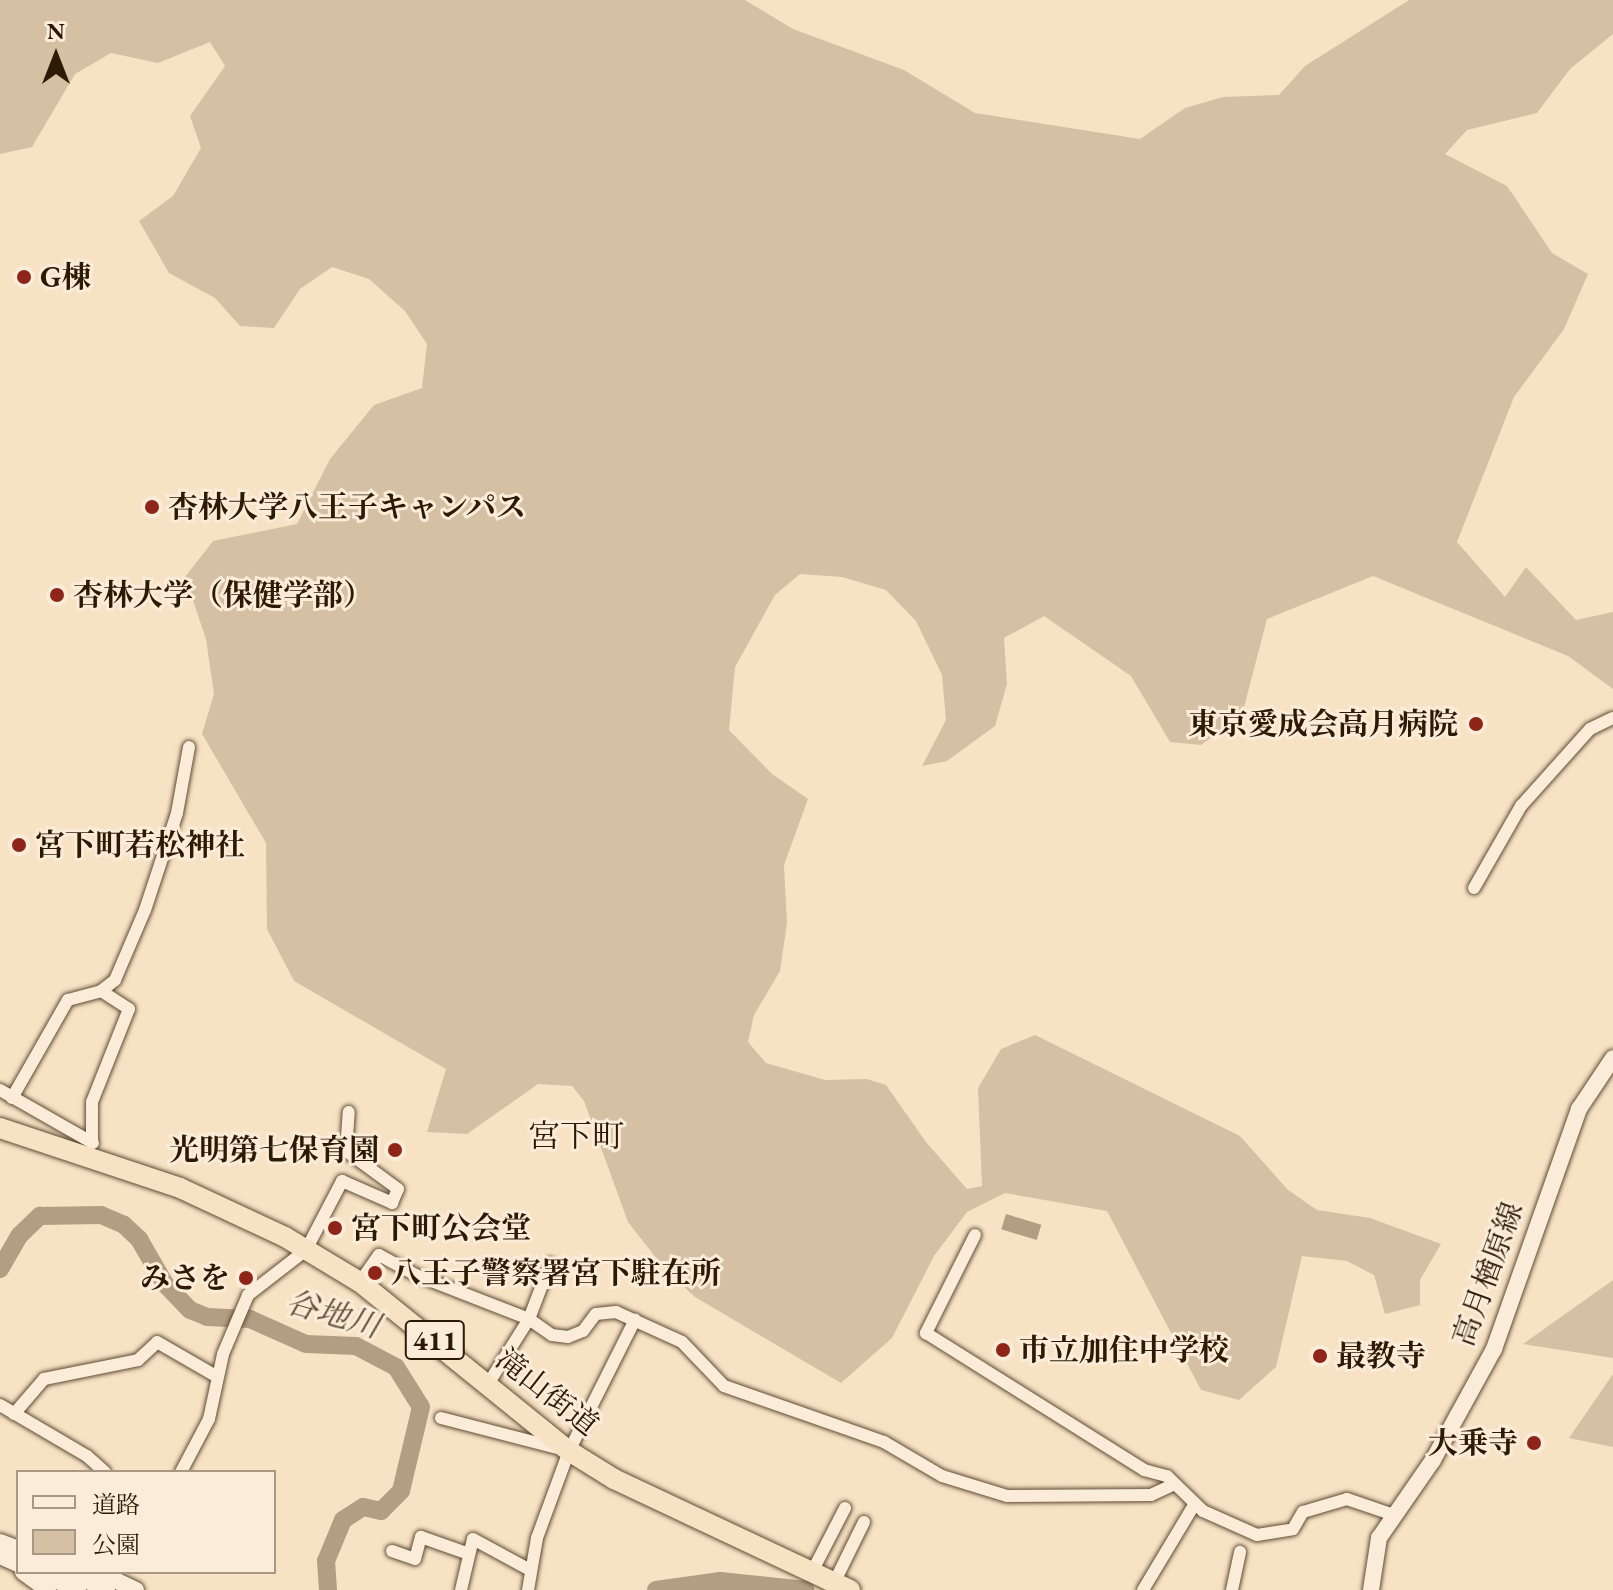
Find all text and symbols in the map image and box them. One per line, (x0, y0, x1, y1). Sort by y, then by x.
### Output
north arrow (16, 16, 96, 96)
text: N (47, 17, 65, 46)
place label: G棟 (40, 259, 92, 295)
marker: G棟 (15, 268, 33, 286)
place label: 杏林大学八王子キャンパス (168, 489, 528, 525)
marker: 杏林大学八王子キャンパス (143, 498, 161, 516)
place label: 杏林大学（保健学部） (73, 577, 373, 613)
marker: 杏林大学（保健学部） (48, 586, 66, 604)
place label: 東京愛成会高月病院 (1188, 706, 1458, 742)
marker: 東京愛成会高月病院 (1465, 713, 1487, 735)
place label: 宮下町若松神社 (35, 827, 245, 863)
marker: 宮下町若松神社 (10, 836, 28, 854)
district label: 宮下町 (528, 1117, 624, 1155)
place label: 光明第七保育園 (169, 1132, 379, 1168)
marker: 光明第七保育園 (386, 1141, 404, 1159)
street label: 高月楢原線 (1445, 1197, 1531, 1351)
place label: 宮下町公会堂 (351, 1210, 531, 1246)
marker: 宮下町公会堂 (326, 1219, 344, 1237)
place label: 八王子警察署宮下駐在所 (391, 1255, 721, 1291)
place label: みさを (140, 1260, 230, 1296)
marker: 八王子警察署宮下駐在所 (366, 1264, 384, 1282)
marker: みさを (237, 1269, 255, 1287)
water label: 谷地川 (282, 1282, 384, 1346)
road number: 411 (403, 1316, 467, 1364)
place label: 市立加住中学校 (1019, 1332, 1229, 1368)
place label: 最教寺 (1336, 1338, 1426, 1374)
street label: 滝山街道 (489, 1341, 605, 1443)
marker: 市立加住中学校 (994, 1341, 1012, 1359)
marker: 最教寺 (1311, 1347, 1329, 1365)
place label: 大乗寺 (1428, 1425, 1518, 1461)
marker: 大乗寺 (1525, 1434, 1543, 1452)
legend (16, 1470, 276, 1574)
text: 道路 (92, 1489, 140, 1520)
text: 公園 (92, 1529, 140, 1560)

